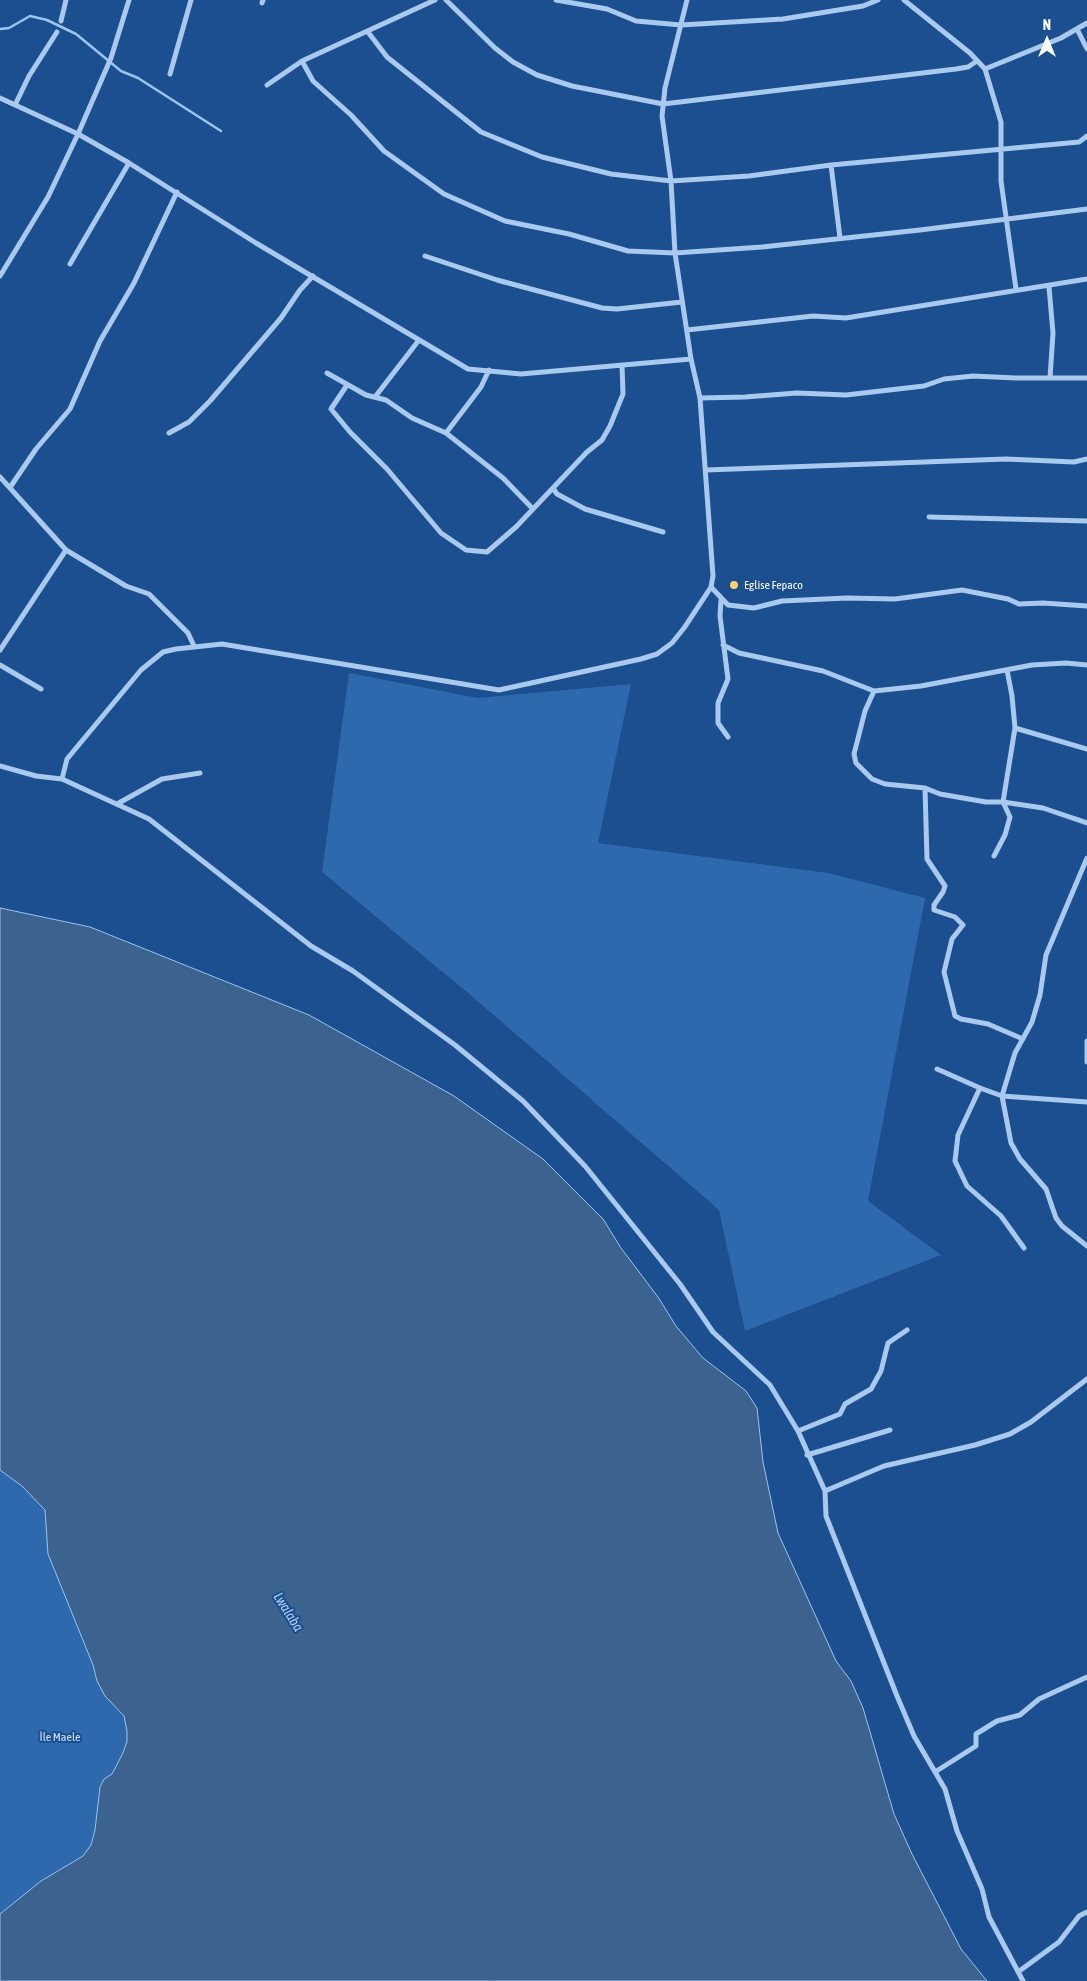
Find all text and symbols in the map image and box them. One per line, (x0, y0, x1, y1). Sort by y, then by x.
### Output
north arrow (1022, 15, 1072, 65)
text: N (1043, 17, 1051, 33)
place label: Eglise Fepaco (744, 578, 803, 592)
marker: Eglise Fepaco (728, 579, 740, 591)
water label: Lwalaba (270, 1589, 306, 1635)
park label: Île Maele (40, 1730, 80, 1744)

